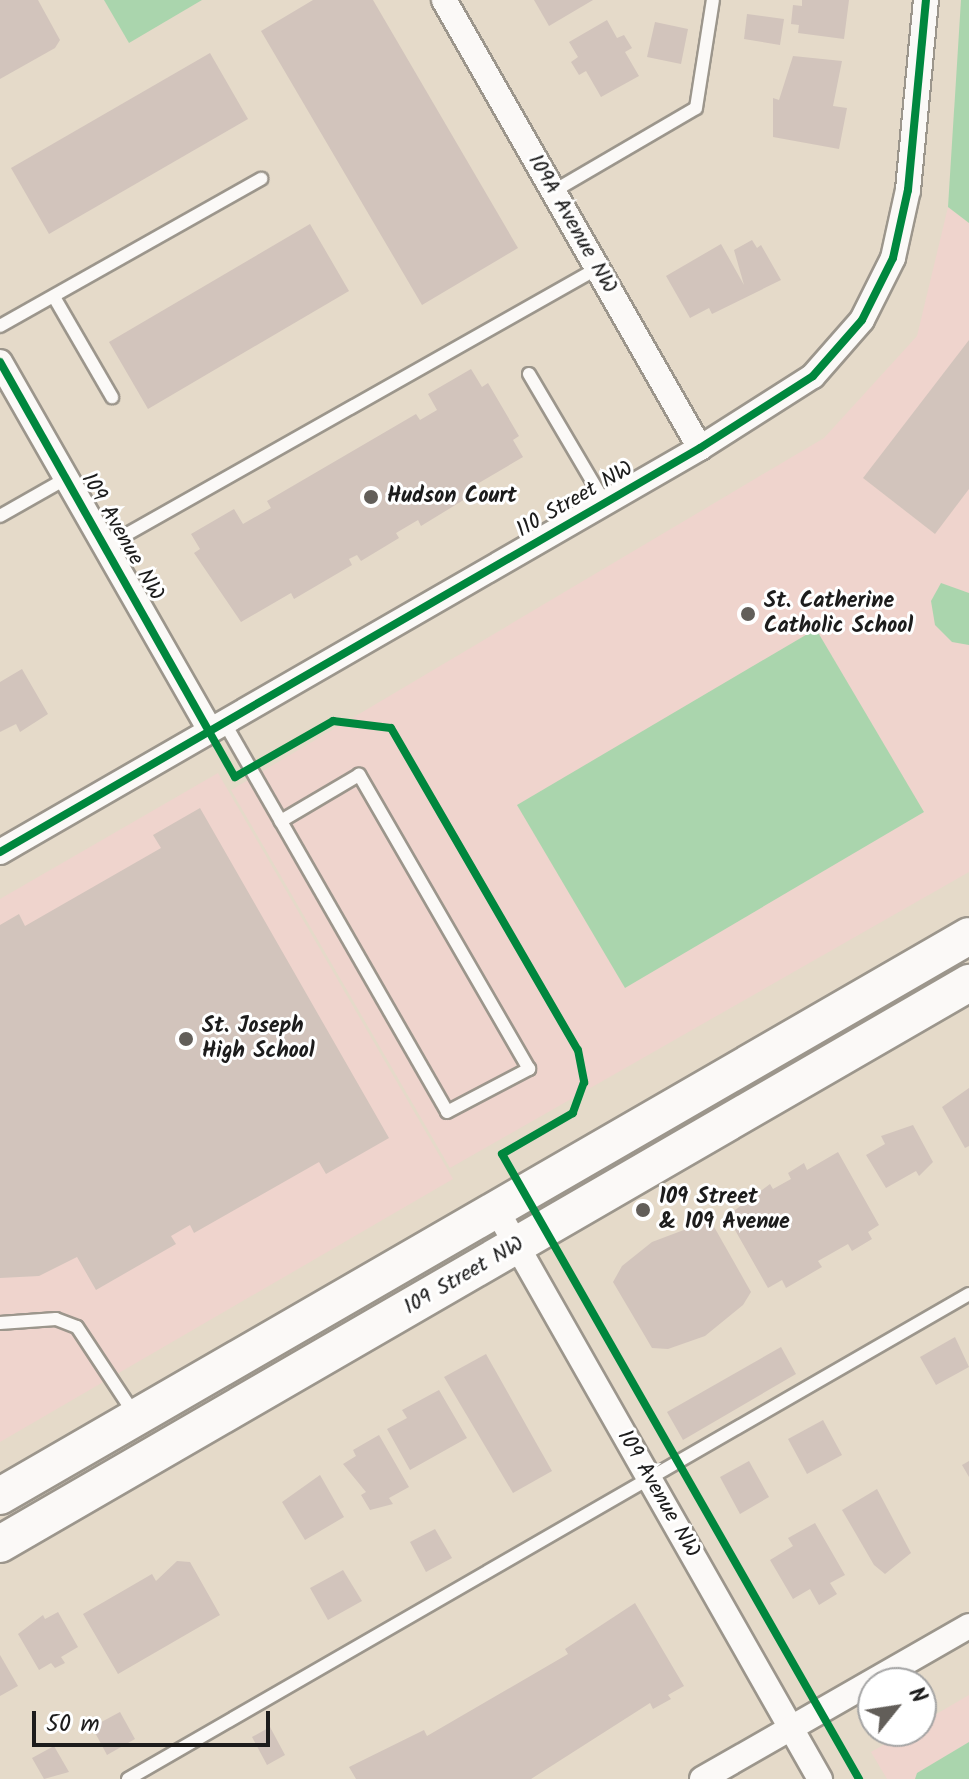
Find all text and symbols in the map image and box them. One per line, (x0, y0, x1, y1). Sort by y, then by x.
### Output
street label: 109A Avenue NW (521, 150, 623, 298)
street label: 110 Street NW (512, 456, 638, 544)
street label: 109 Avenue NW (75, 468, 169, 606)
place label: Hudson Court (387, 484, 517, 510)
marker: Hudson Court (362, 488, 380, 506)
place label: St. Catherine Catholic School (764, 588, 913, 640)
marker: St. Catherine Catholic School (739, 605, 757, 623)
place label: St. Joseph High School (202, 1013, 315, 1064)
marker: St. Joseph High School (177, 1030, 195, 1048)
place label: 109 Street & 109 Avenue (659, 1184, 790, 1236)
marker: 109 Street & 109 Avenue (634, 1201, 652, 1219)
street label: 109 Street NW (399, 1231, 529, 1321)
street label: 109 Avenue NW (611, 1425, 705, 1563)
north arrow (857, 1667, 937, 1747)
text: N (898, 1681, 935, 1711)
scale bar (36, 1695, 274, 1745)
text: 50 m (46, 1705, 100, 1744)

